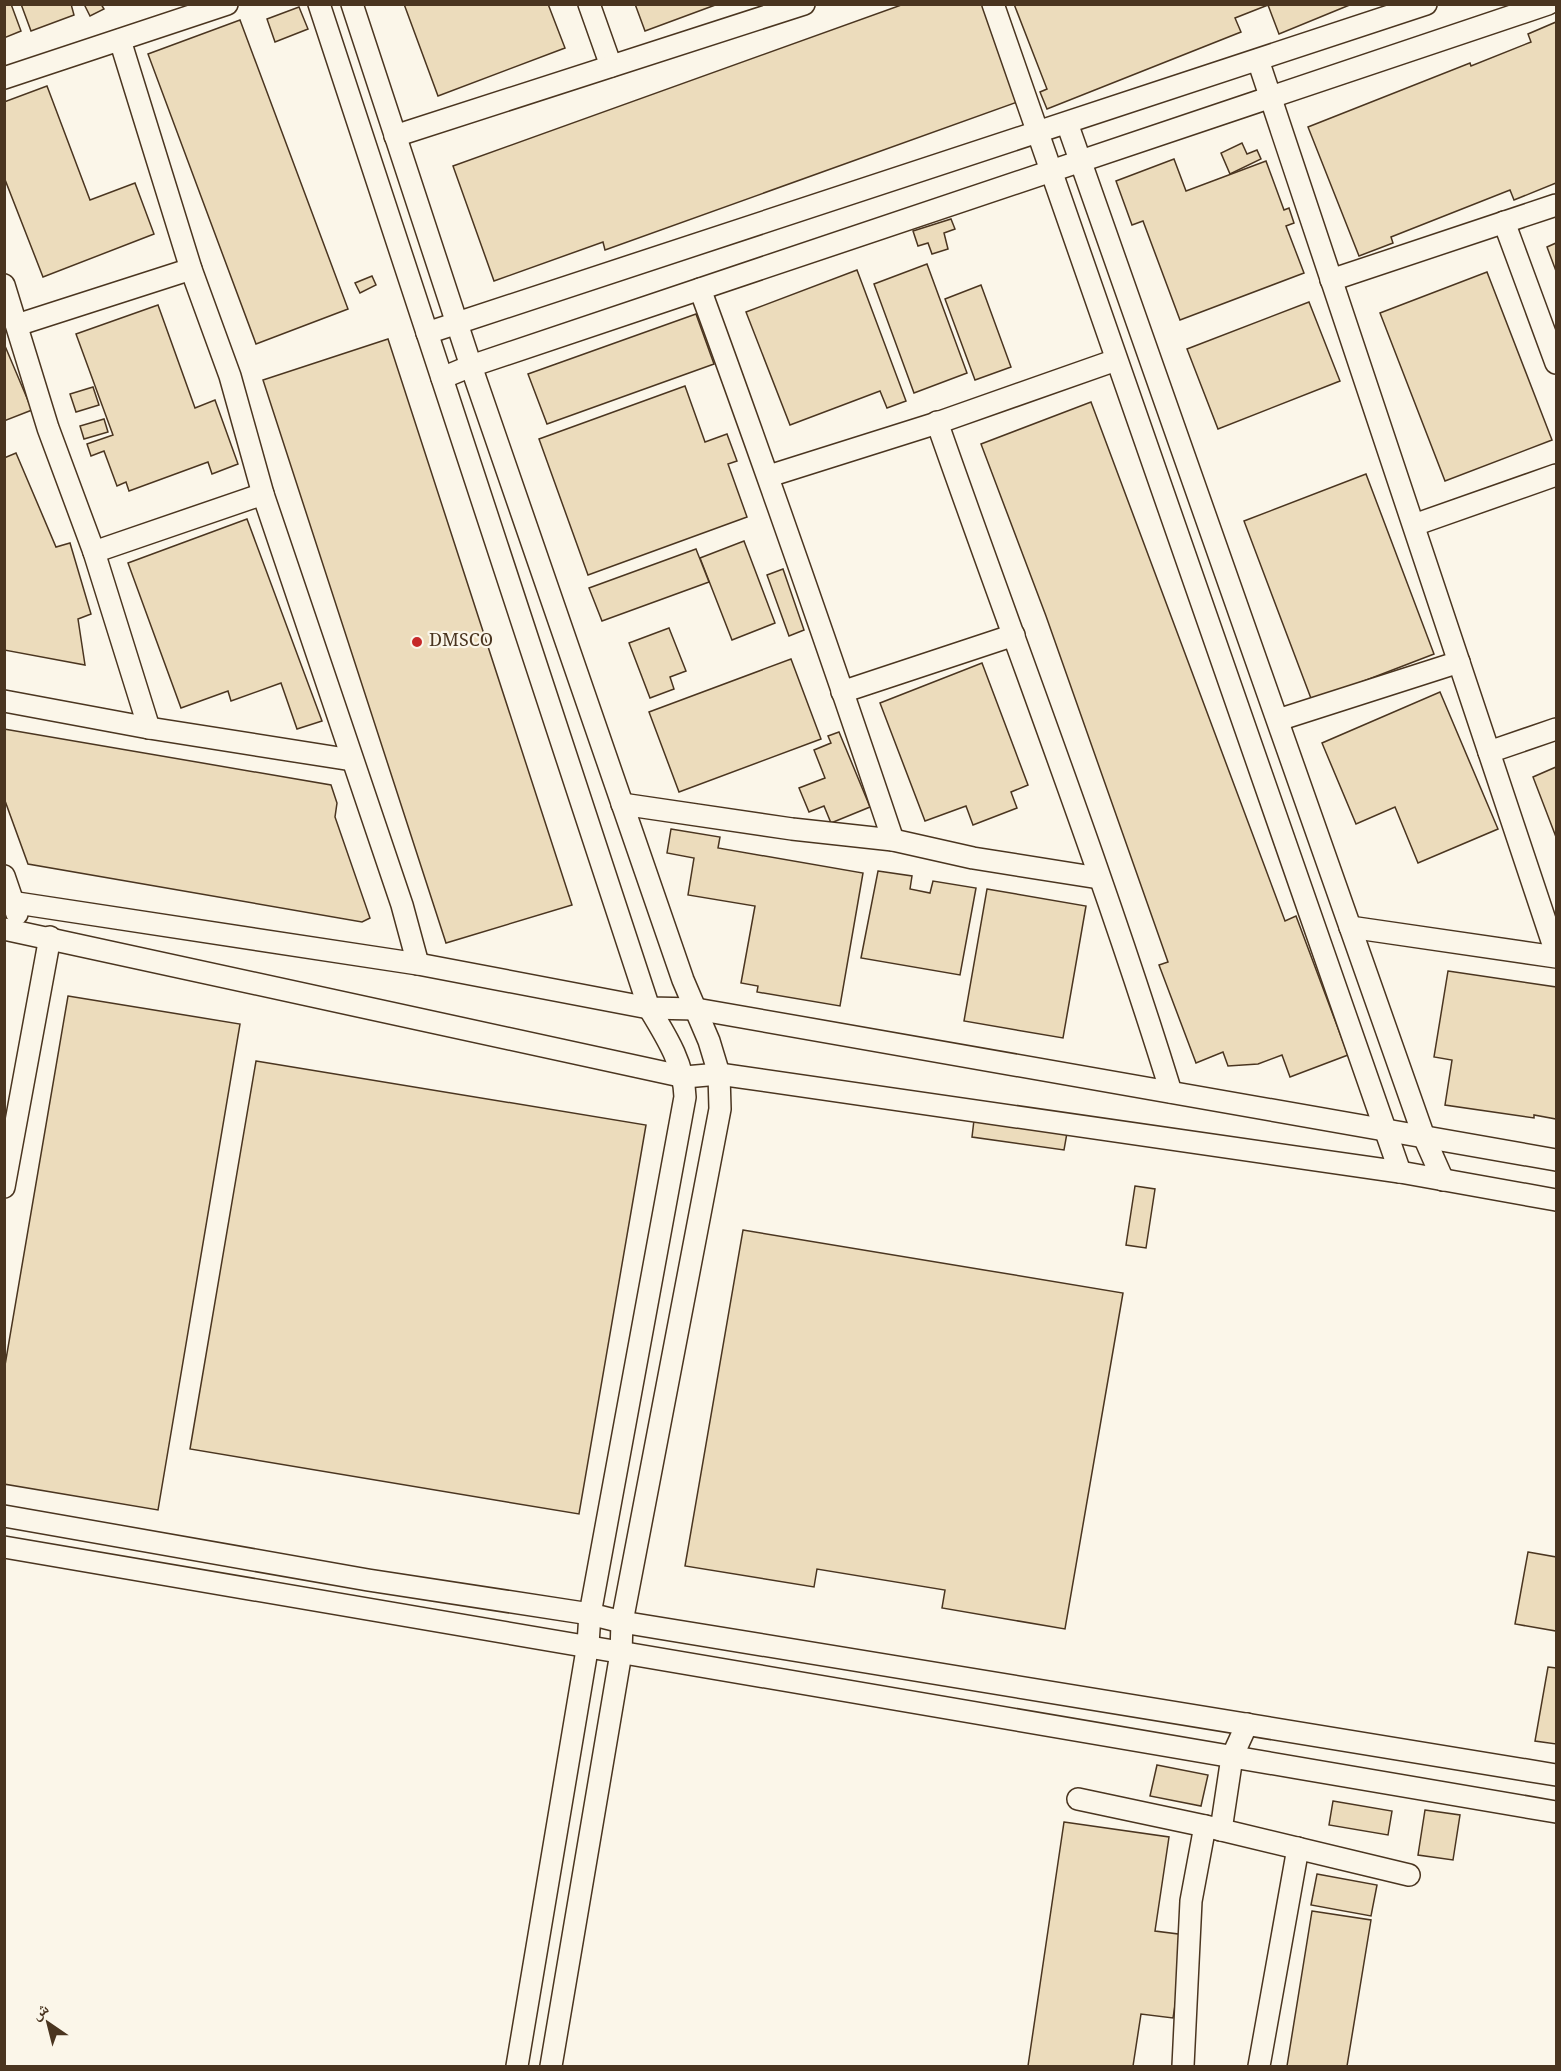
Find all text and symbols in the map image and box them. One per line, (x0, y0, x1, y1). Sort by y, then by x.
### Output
place label: DMSCO (429, 627, 493, 657)
marker: DMSCO (410, 635, 424, 649)
north arrow (18, 1993, 78, 2053)
text: ش (26, 1997, 56, 2029)

